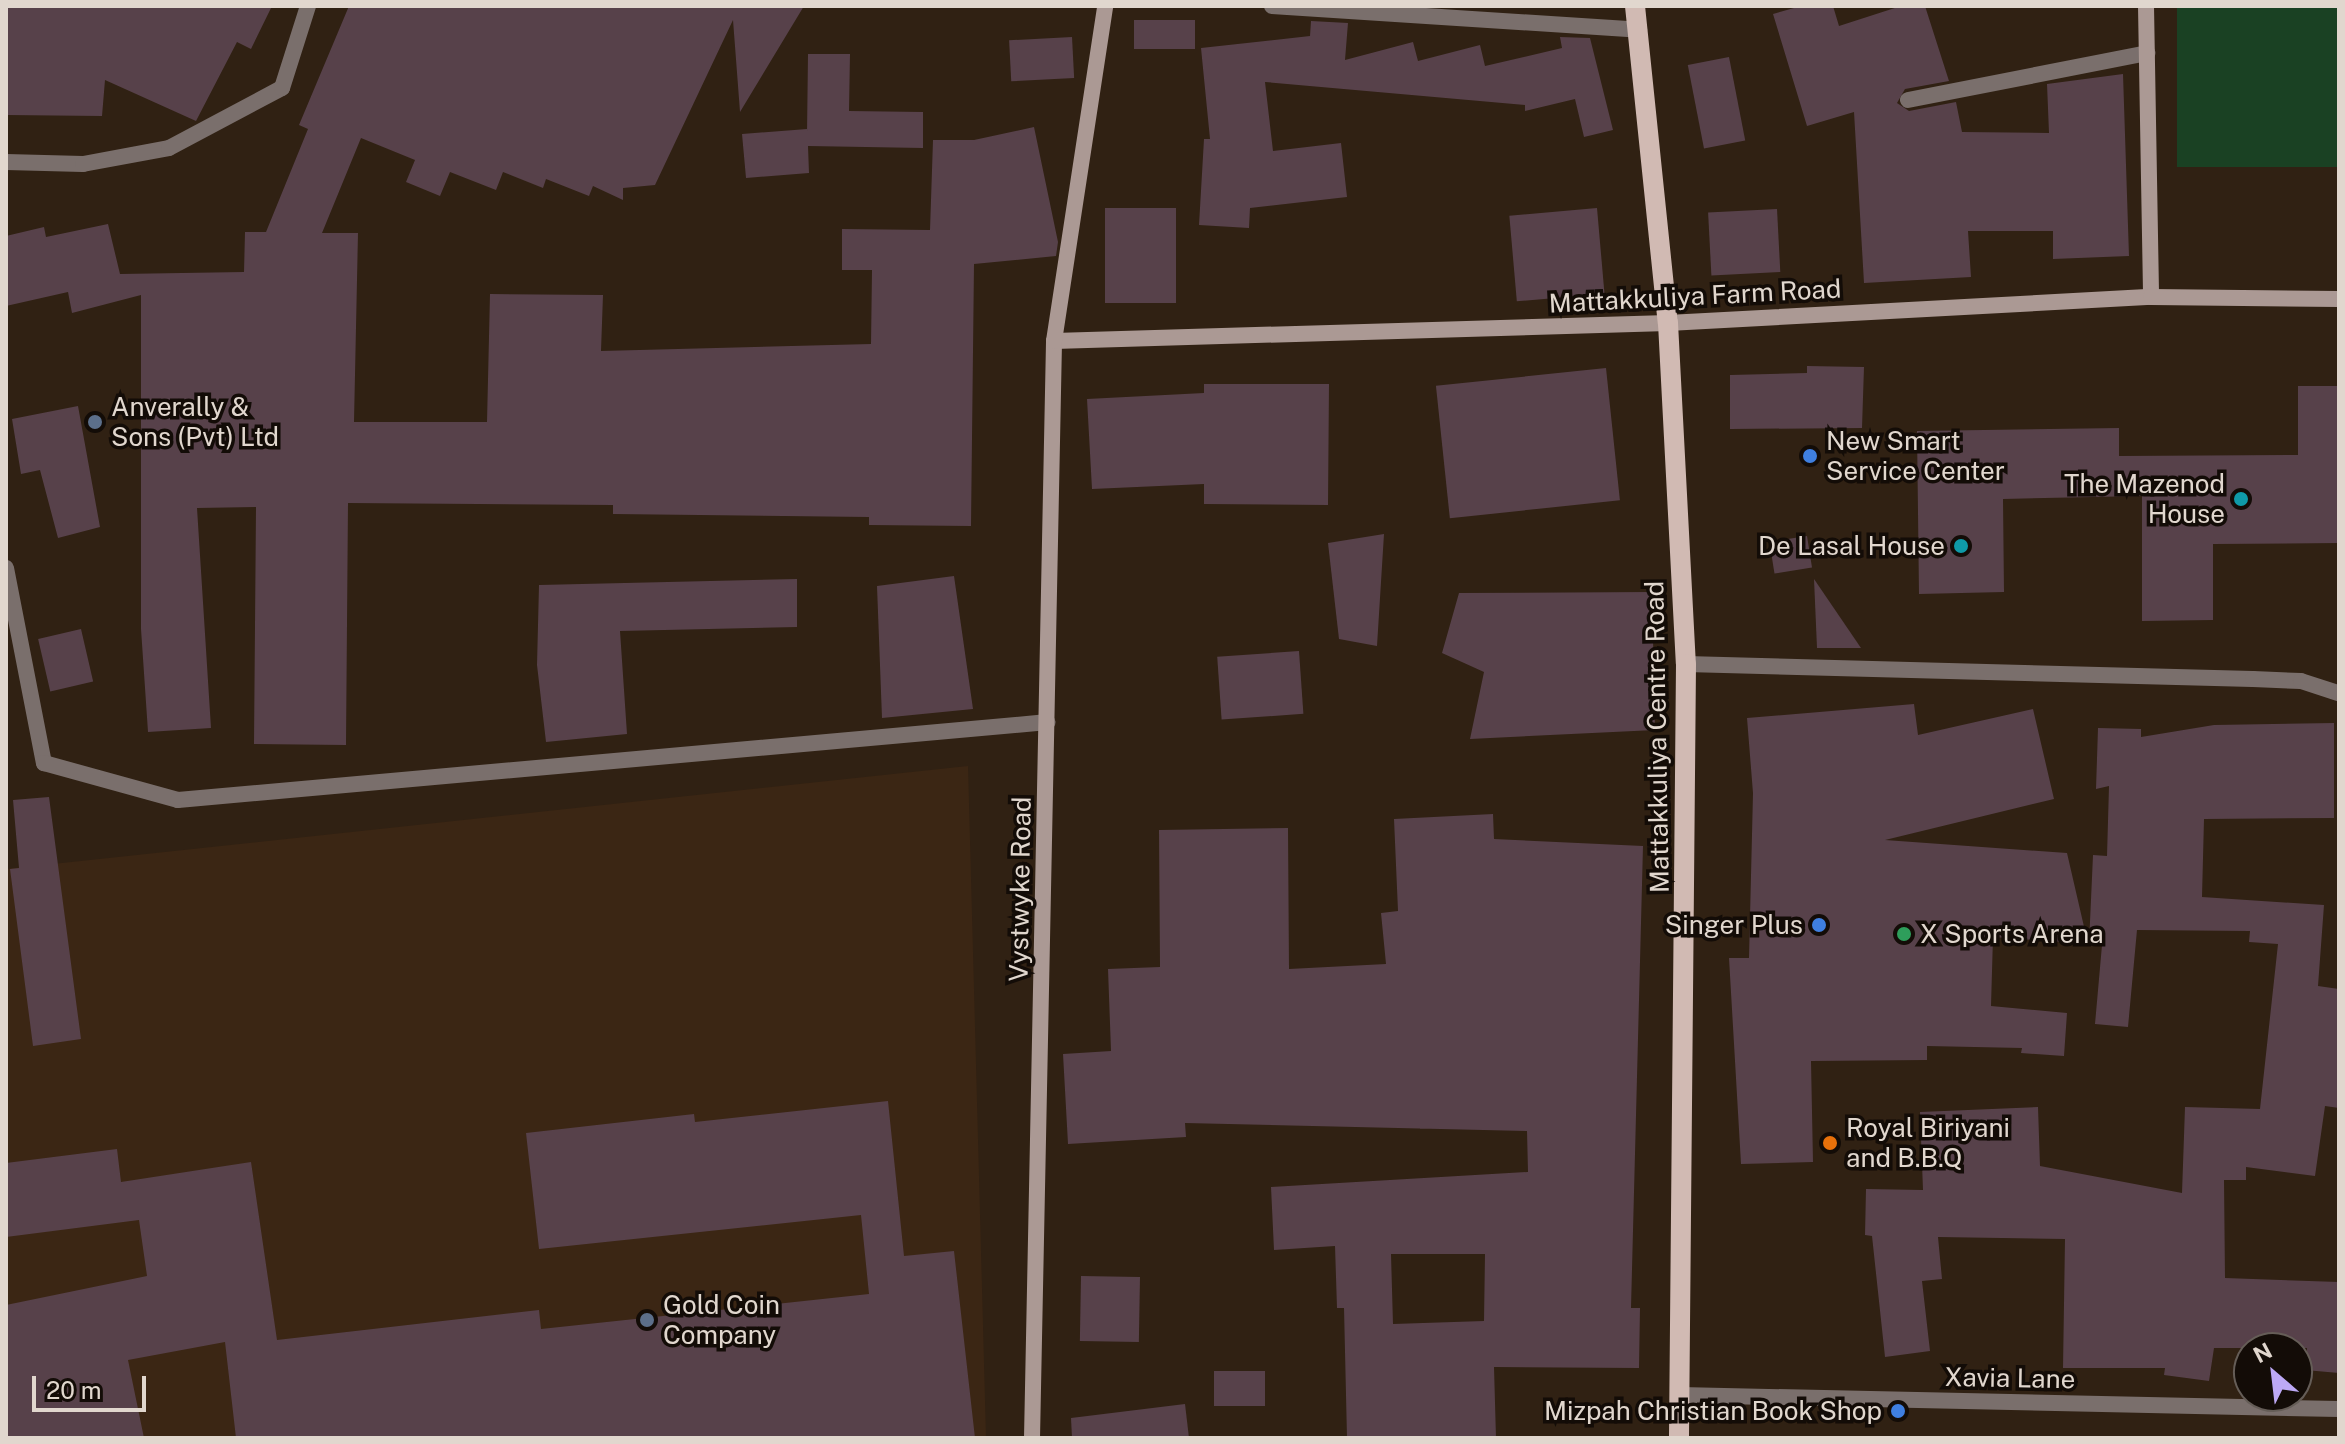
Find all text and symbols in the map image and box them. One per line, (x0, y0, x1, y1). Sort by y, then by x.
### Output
street label: Mattakkuliya Farm Road (1548, 273, 1842, 319)
place label: Anverally & Sons (Pvt) Ltd (111, 391, 279, 452)
marker: Anverally & Sons (Pvt) Ltd (86, 413, 104, 431)
place label: New Smart Service Center (1826, 425, 2005, 486)
marker: New Smart Service Center (1801, 447, 1819, 465)
place label: The Mazenod House (2064, 468, 2225, 530)
marker: The Mazenod House (2232, 490, 2250, 508)
place label: De Lasal House (1758, 530, 1945, 562)
marker: De Lasal House (1952, 537, 1970, 555)
street label: Mattakkuliya Centre Road (1639, 581, 1675, 893)
street label: Vystwyke Road (1003, 796, 1037, 982)
place label: Singer Plus (1665, 909, 1803, 941)
marker: Singer Plus (1810, 916, 1828, 934)
place label: X Sports Arena (1920, 918, 2104, 950)
marker: X Sports Arena (1895, 925, 1913, 943)
place label: Royal Biriyani and B.B.Q (1846, 1112, 2010, 1174)
marker: Royal Biriyani and B.B.Q (1821, 1134, 1839, 1152)
place label: Gold Coin Company (663, 1289, 780, 1350)
marker: Gold Coin Company (638, 1311, 656, 1329)
north arrow (2233, 1332, 2313, 1412)
text: N (2249, 1337, 2276, 1368)
scale bar (36, 1360, 150, 1410)
street label: Xavia Lane (1944, 1361, 2076, 1395)
text: 20 m (46, 1376, 102, 1404)
place label: Mizpah Christian Book Shop (1544, 1395, 1882, 1427)
marker: Mizpah Christian Book Shop (1889, 1402, 1907, 1420)

